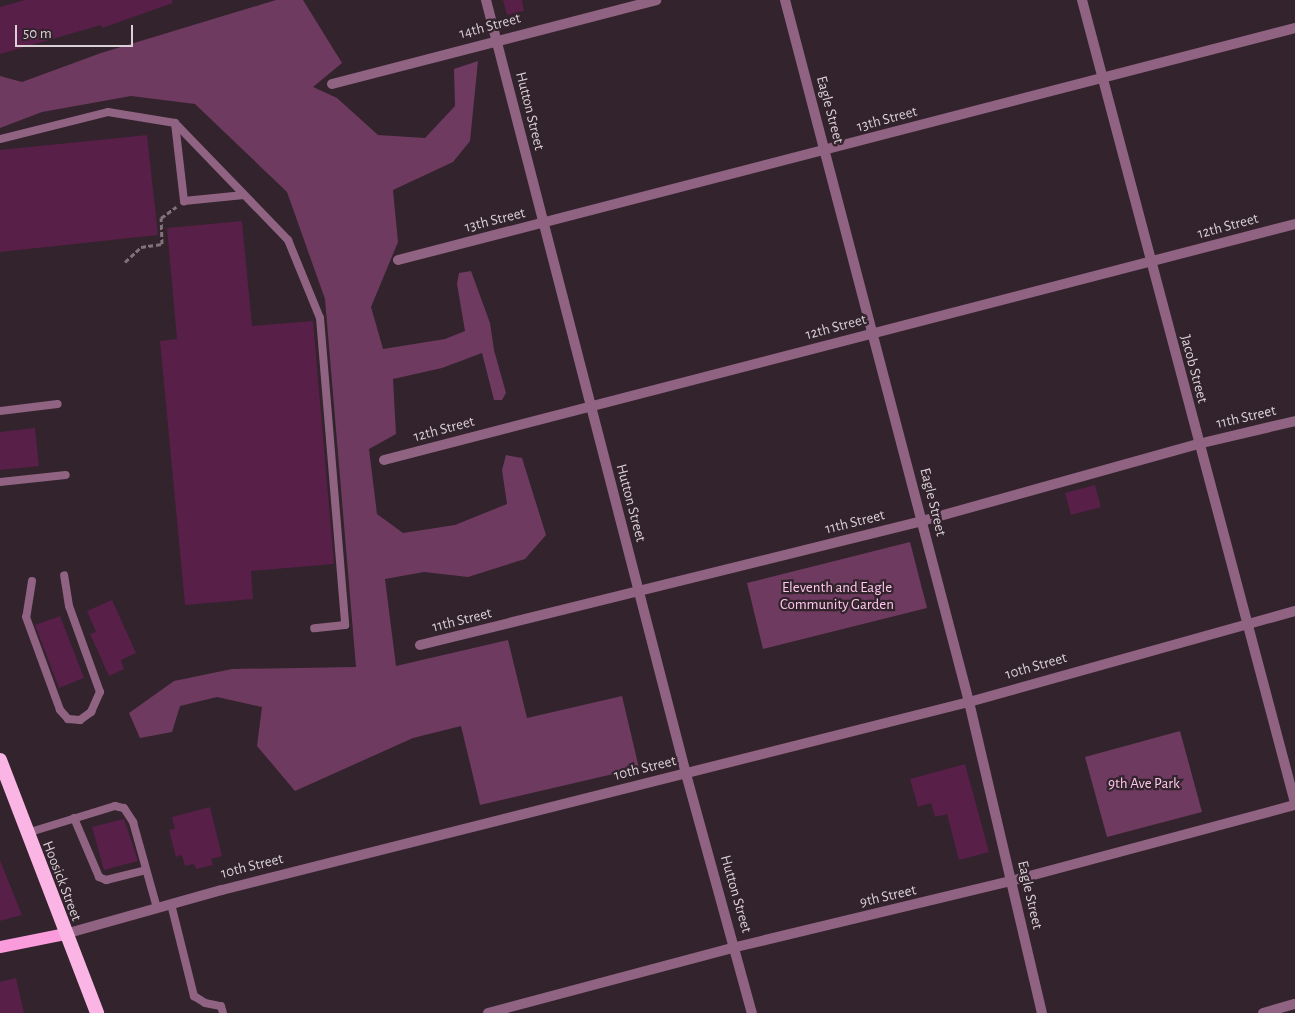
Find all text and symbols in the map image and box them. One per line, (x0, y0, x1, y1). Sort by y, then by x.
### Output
street label: 14th Street (457, 9, 523, 43)
scale bar (18, 15, 135, 47)
text: 50 m (23, 26, 52, 41)
street label: Hutton Street (512, 70, 548, 152)
street label: Eagle Street (812, 74, 848, 146)
street label: 13th Street (855, 102, 919, 136)
street label: 13th Street (463, 204, 527, 236)
street label: 12th Street (1196, 209, 1260, 243)
street label: 12th Street (804, 310, 868, 344)
street label: Jacob Street (1176, 333, 1212, 405)
street label: 11th Street (1214, 401, 1278, 433)
street label: 12th Street (412, 412, 476, 446)
street label: Hutton Street (612, 462, 650, 544)
street label: Eagle Street (916, 466, 950, 538)
street label: 11th Street (823, 506, 887, 538)
park label: Eleventh and Eagle Community Garden (780, 578, 894, 613)
street label: 11th Street (430, 604, 494, 636)
street label: 10th Street (1003, 649, 1069, 683)
street label: 10th Street (612, 752, 678, 784)
park label: 9th Ave Park (1108, 775, 1180, 793)
street label: Hoosick Street (38, 838, 86, 924)
street label: 10th Street (219, 850, 285, 882)
street label: Hutton Street (716, 853, 756, 935)
street label: Eagle Street (1013, 859, 1047, 931)
street label: 9th Street (858, 881, 918, 911)

